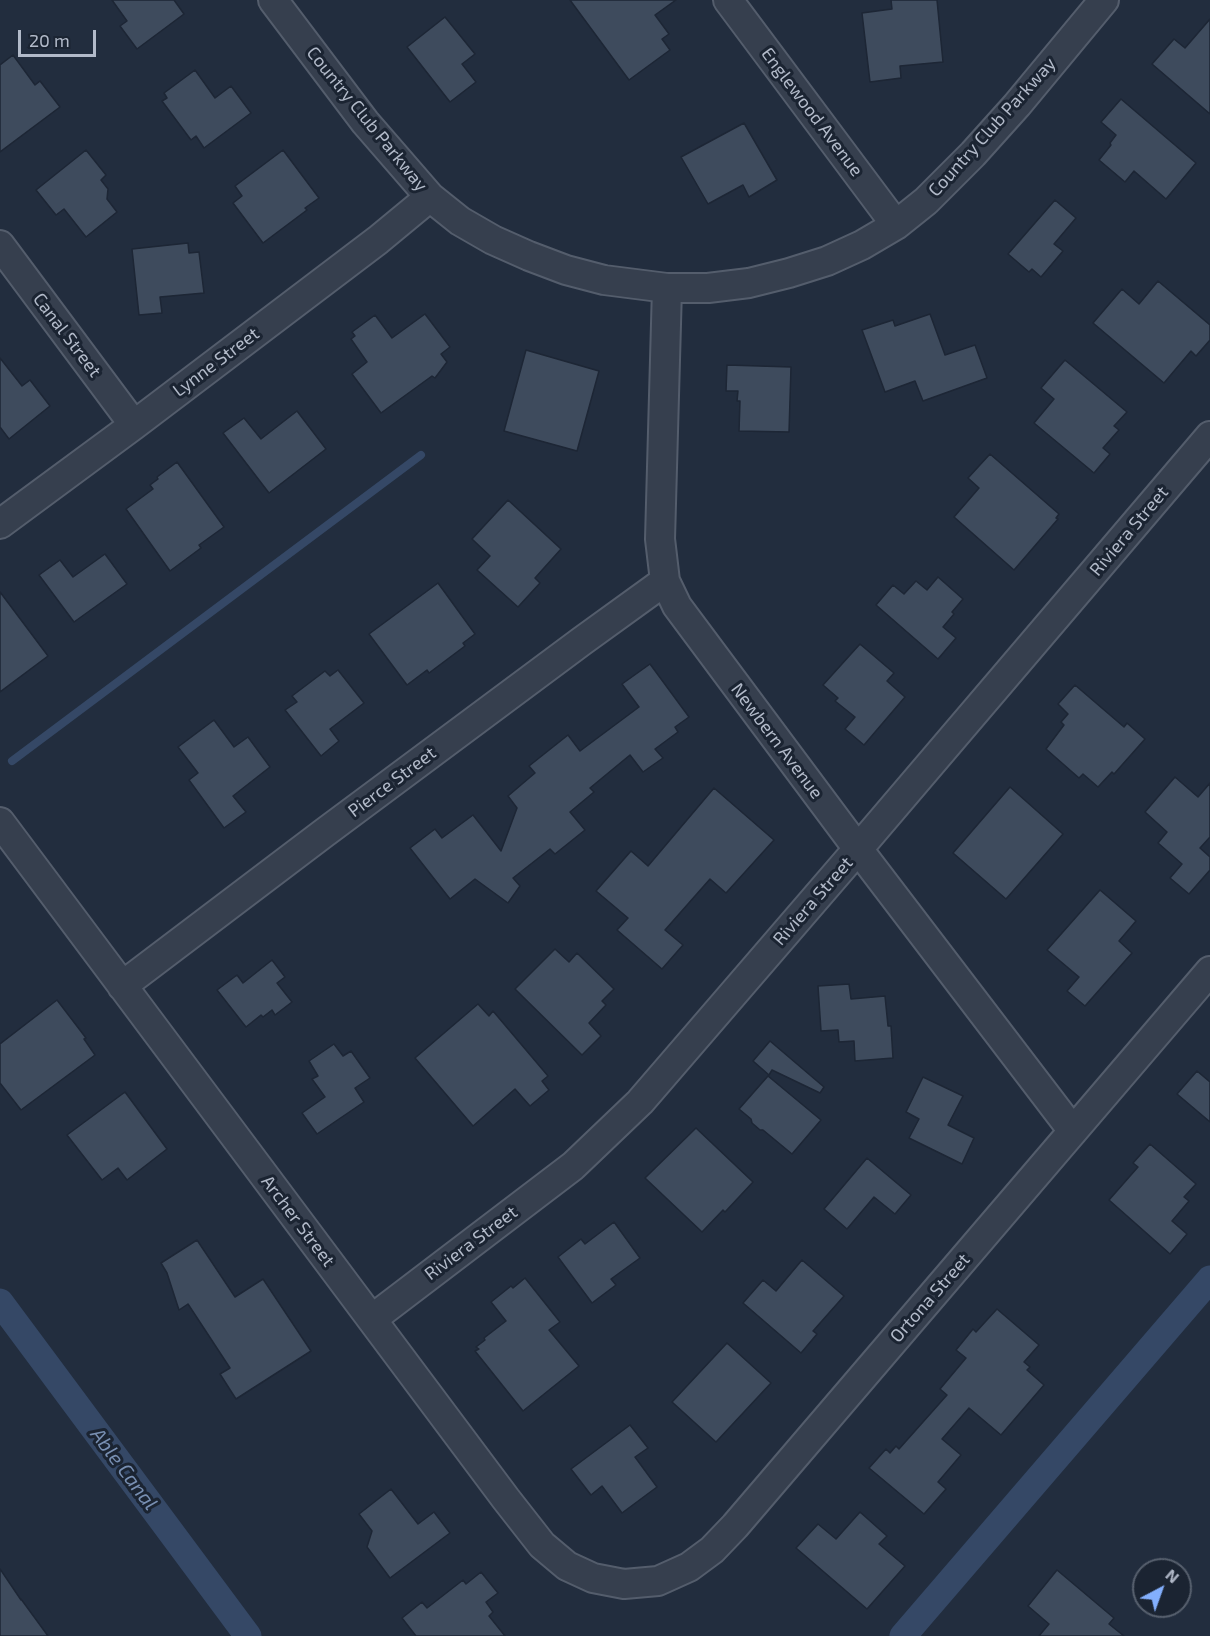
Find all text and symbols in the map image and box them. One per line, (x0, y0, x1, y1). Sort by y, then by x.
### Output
scale bar (21, 18, 99, 56)
text: 20 m (29, 29, 70, 51)
street label: Country Club Parkway (302, 42, 432, 196)
street label: Englewood Avenue (757, 43, 867, 181)
street label: Country Club Parkway (924, 53, 1060, 201)
street label: Canal Street (28, 289, 106, 381)
street label: Lynne Street (169, 323, 263, 401)
street label: Riviera Street (1085, 482, 1173, 580)
street label: Newbern Avenue (727, 679, 827, 803)
street label: Pierce Street (344, 742, 440, 822)
street label: Riviera Street (769, 852, 857, 950)
street label: Archer Street (257, 1171, 339, 1271)
street label: Riviera Street (420, 1201, 522, 1285)
street label: Ortona Street (886, 1249, 974, 1347)
water label: Able Canal (85, 1423, 163, 1515)
north arrow (1132, 1558, 1192, 1618)
text: N (1162, 1565, 1183, 1587)

